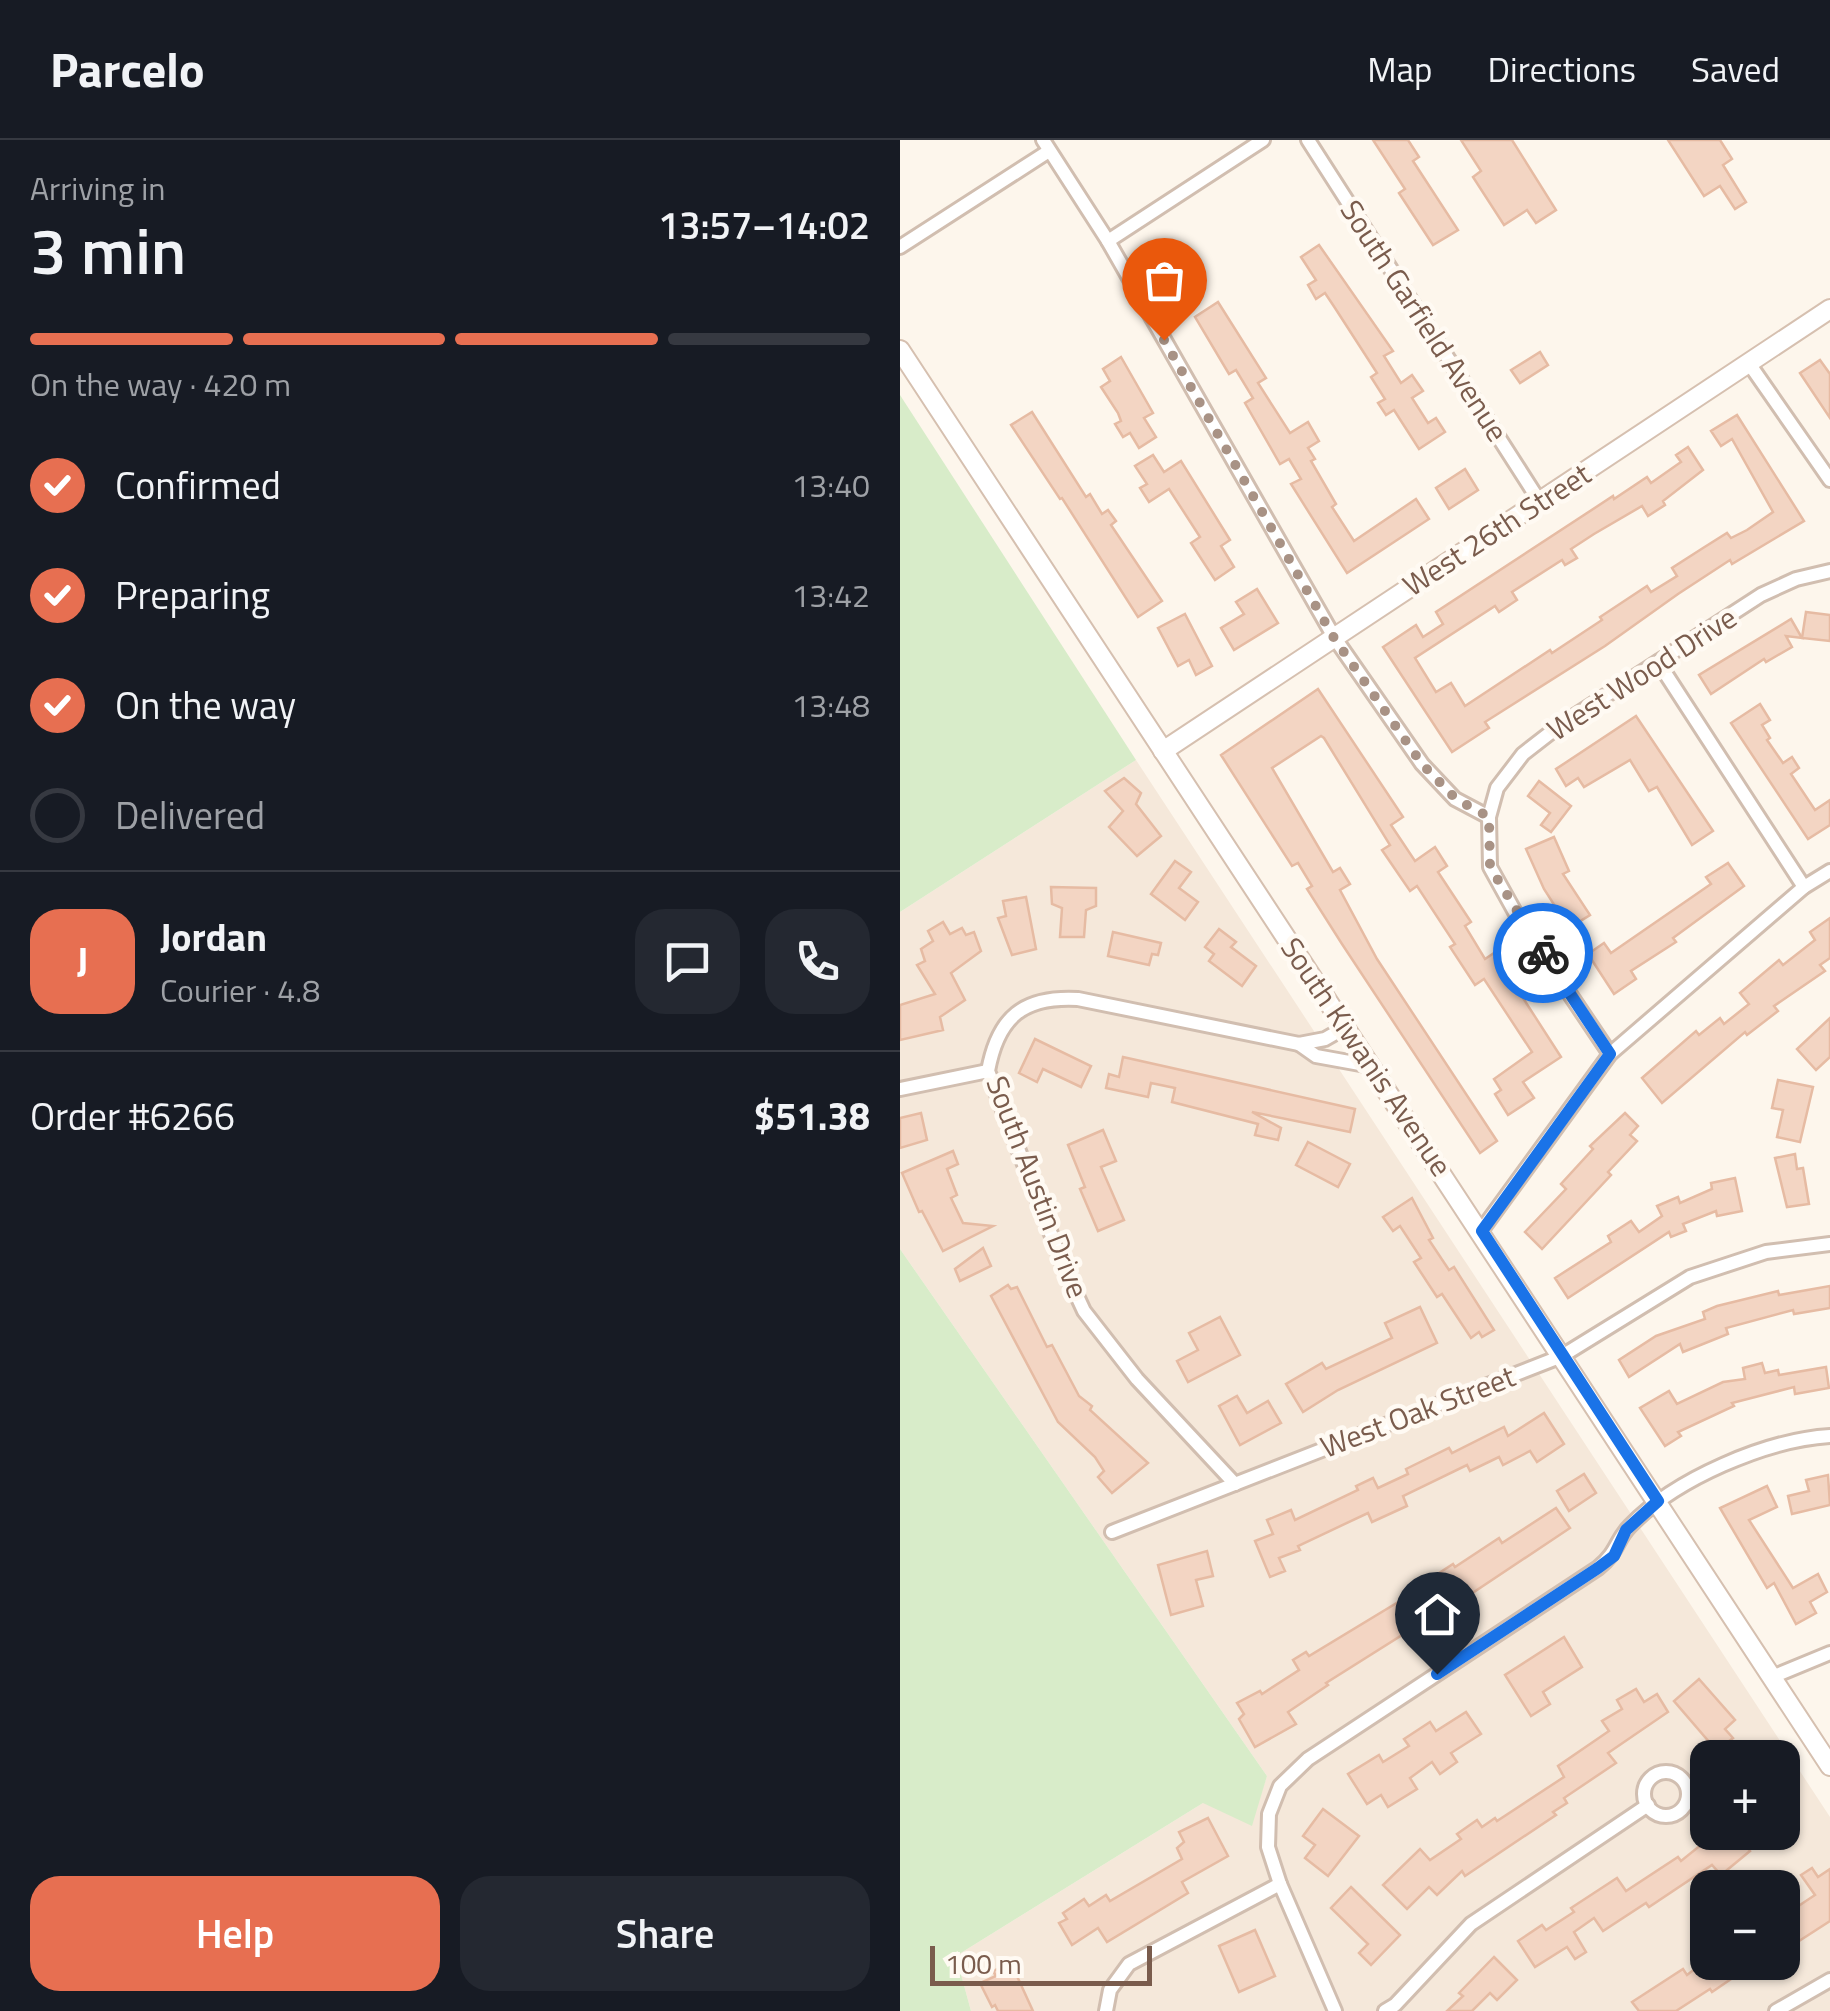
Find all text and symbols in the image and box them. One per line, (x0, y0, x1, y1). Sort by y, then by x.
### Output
text: Parcelo (50, 33, 205, 106)
text: Map (1367, 42, 1433, 96)
text: Directions (1488, 42, 1636, 96)
text: Saved (1691, 42, 1780, 96)
text: Arriving in (30, 164, 166, 212)
street label: South Garfield Avenue (1329, 190, 1520, 450)
text: 13:57–14:02 (658, 196, 870, 254)
text: 3 min (30, 200, 186, 299)
pin (1122, 238, 1207, 341)
icon: bag (1137, 253, 1192, 308)
text: On the way · 420 m (30, 360, 291, 408)
street label: West 26th Street (1393, 451, 1600, 607)
text: Confirmed (115, 456, 281, 514)
icon: check (30, 458, 85, 513)
text: 13:40 (791, 461, 870, 509)
text: Preparing (115, 566, 270, 624)
icon: check (30, 568, 85, 623)
text: 13:42 (791, 571, 870, 619)
street label: West Wood Drive (1538, 595, 1745, 752)
text: On the way (115, 676, 296, 734)
icon: check (30, 678, 85, 733)
text: 13:48 (791, 681, 870, 729)
text: Delivered (115, 786, 265, 844)
courier (1493, 903, 1593, 1003)
text: Jordan (160, 908, 267, 966)
button: chat (635, 909, 740, 1014)
button: phone (765, 909, 870, 1014)
icon: bike (1516, 926, 1571, 981)
street label: South Kiwanis Avenue (1270, 928, 1464, 1185)
text: J (77, 932, 88, 990)
text: Courier · 4.8 (160, 966, 320, 1014)
street label: South Austin Drive (974, 1069, 1101, 1304)
text: Order #6266 (30, 1087, 235, 1145)
text: $51.38 (754, 1087, 870, 1145)
street label: West Oak Street (1314, 1353, 1522, 1469)
pin (1395, 1572, 1480, 1675)
icon: home (1410, 1587, 1465, 1642)
map controls (1690, 1740, 1800, 1980)
button: + (1690, 1740, 1800, 1850)
button: − (1690, 1870, 1800, 1980)
button: Help (30, 1876, 440, 1991)
button: Share (460, 1876, 870, 1991)
scale bar (930, 1941, 1152, 1986)
text: 100 m (945, 1942, 1022, 1985)

